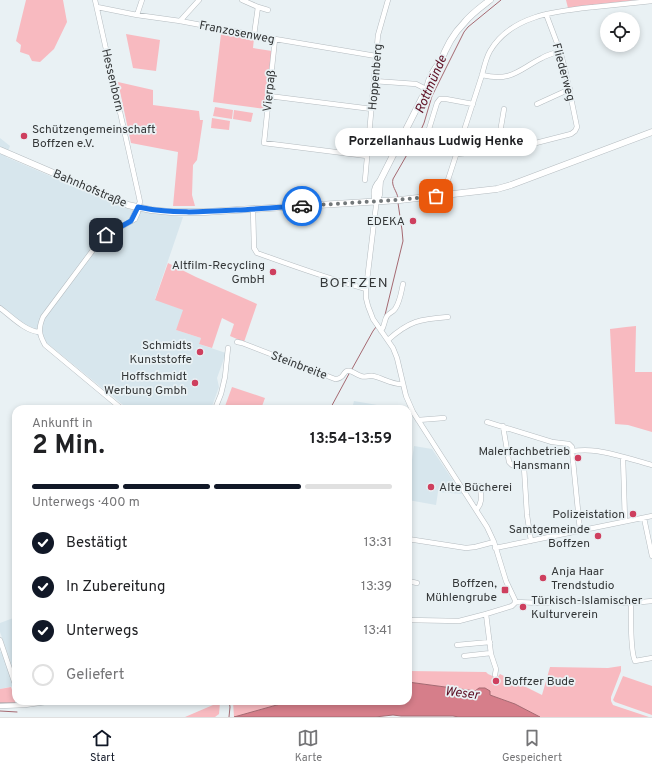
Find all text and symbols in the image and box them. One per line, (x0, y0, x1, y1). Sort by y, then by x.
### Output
map controls (600, 12, 640, 52)
button: locate (600, 12, 640, 52)
street label: Franzosenweg (198, 18, 276, 48)
street label: Fliederweg (548, 41, 578, 103)
street label: Hoppenberg (365, 43, 387, 111)
street label: Hessenborn (97, 47, 127, 113)
water label: Rottmünde (412, 53, 451, 116)
street label: Vierpaß (260, 69, 280, 113)
place label: Schützengemeinschaft Boffzen e.V. (32, 122, 156, 152)
callout: Porzellanhaus Ludwig Henke (335, 128, 537, 156)
marker: Schützengemeinschaft Boffzen e.V. (19, 131, 29, 141)
text: Porzellanhaus Ludwig Henke (349, 134, 523, 150)
street label: Bahnhofstraße (50, 166, 129, 212)
pin (419, 179, 453, 213)
icon: bag (425, 185, 447, 207)
courier (282, 186, 322, 226)
icon: car (291, 195, 313, 217)
place label: EDEKA (367, 214, 405, 230)
marker: EDEKA (408, 216, 418, 226)
pin (89, 218, 123, 252)
icon: home (95, 224, 117, 246)
place label: Altfilm-Recycling GmbH (172, 258, 265, 288)
marker: Altfilm-Recycling GmbH (268, 267, 278, 277)
district label: BOFFZEN (319, 275, 389, 292)
place label: Schmidts Kunststoffe (129, 338, 192, 368)
marker: Schmidts Kunststoffe (195, 347, 205, 357)
street label: Steinbreite (268, 348, 329, 384)
place label: Hoffschmidt Werbung Gmbh (104, 369, 187, 399)
marker: Hoffschmidt Werbung Gmbh (190, 378, 200, 388)
text: Ankunft in (32, 416, 93, 432)
text: 2 Min. (32, 430, 105, 463)
text: 13:54–13:59 (310, 430, 392, 449)
place label: Malerfachbetrieb Hansmann (479, 444, 570, 474)
marker: Malerfachbetrieb Hansmann (573, 453, 583, 463)
place label: Alte Bücherei (439, 480, 512, 496)
marker: Alte Bücherei (426, 482, 436, 492)
text: Unterwegs · 400 m (32, 495, 140, 511)
place label: Polizeistation (552, 507, 625, 523)
marker: Polizeistation (628, 509, 638, 519)
place label: Samtgemeinde Boffzen (509, 522, 590, 552)
marker: Samtgemeinde Boffzen (593, 531, 603, 541)
icon: check (32, 532, 54, 554)
text: Bestätigt (66, 534, 128, 553)
text: 13:31 (364, 535, 392, 551)
place label: Anja Haar Trendstudio (551, 564, 615, 594)
marker: Anja Haar Trendstudio (538, 573, 548, 583)
icon: check (32, 576, 54, 598)
place label: Boffzen, Mühlengrube (426, 576, 497, 606)
text: In Zubereitung (66, 578, 166, 597)
text: 13:39 (361, 579, 392, 595)
marker: Boffzen, Mühlengrube (500, 585, 510, 595)
place label: Türkisch-Islamischer Kulturverein (531, 593, 643, 623)
marker: Türkisch-Islamischer Kulturverein (518, 602, 528, 612)
icon: check (32, 620, 54, 642)
text: Unterwegs (66, 622, 139, 641)
text: 13:41 (363, 623, 392, 639)
text: Geliefert (66, 666, 124, 685)
place label: Boffzer Bude (504, 674, 575, 690)
marker: Boffzer Bude (491, 676, 501, 686)
water label: Weser (444, 684, 481, 704)
tab: Start (90, 727, 115, 765)
tab: Karte (295, 727, 322, 765)
tab: Gespeichert (502, 727, 562, 765)

